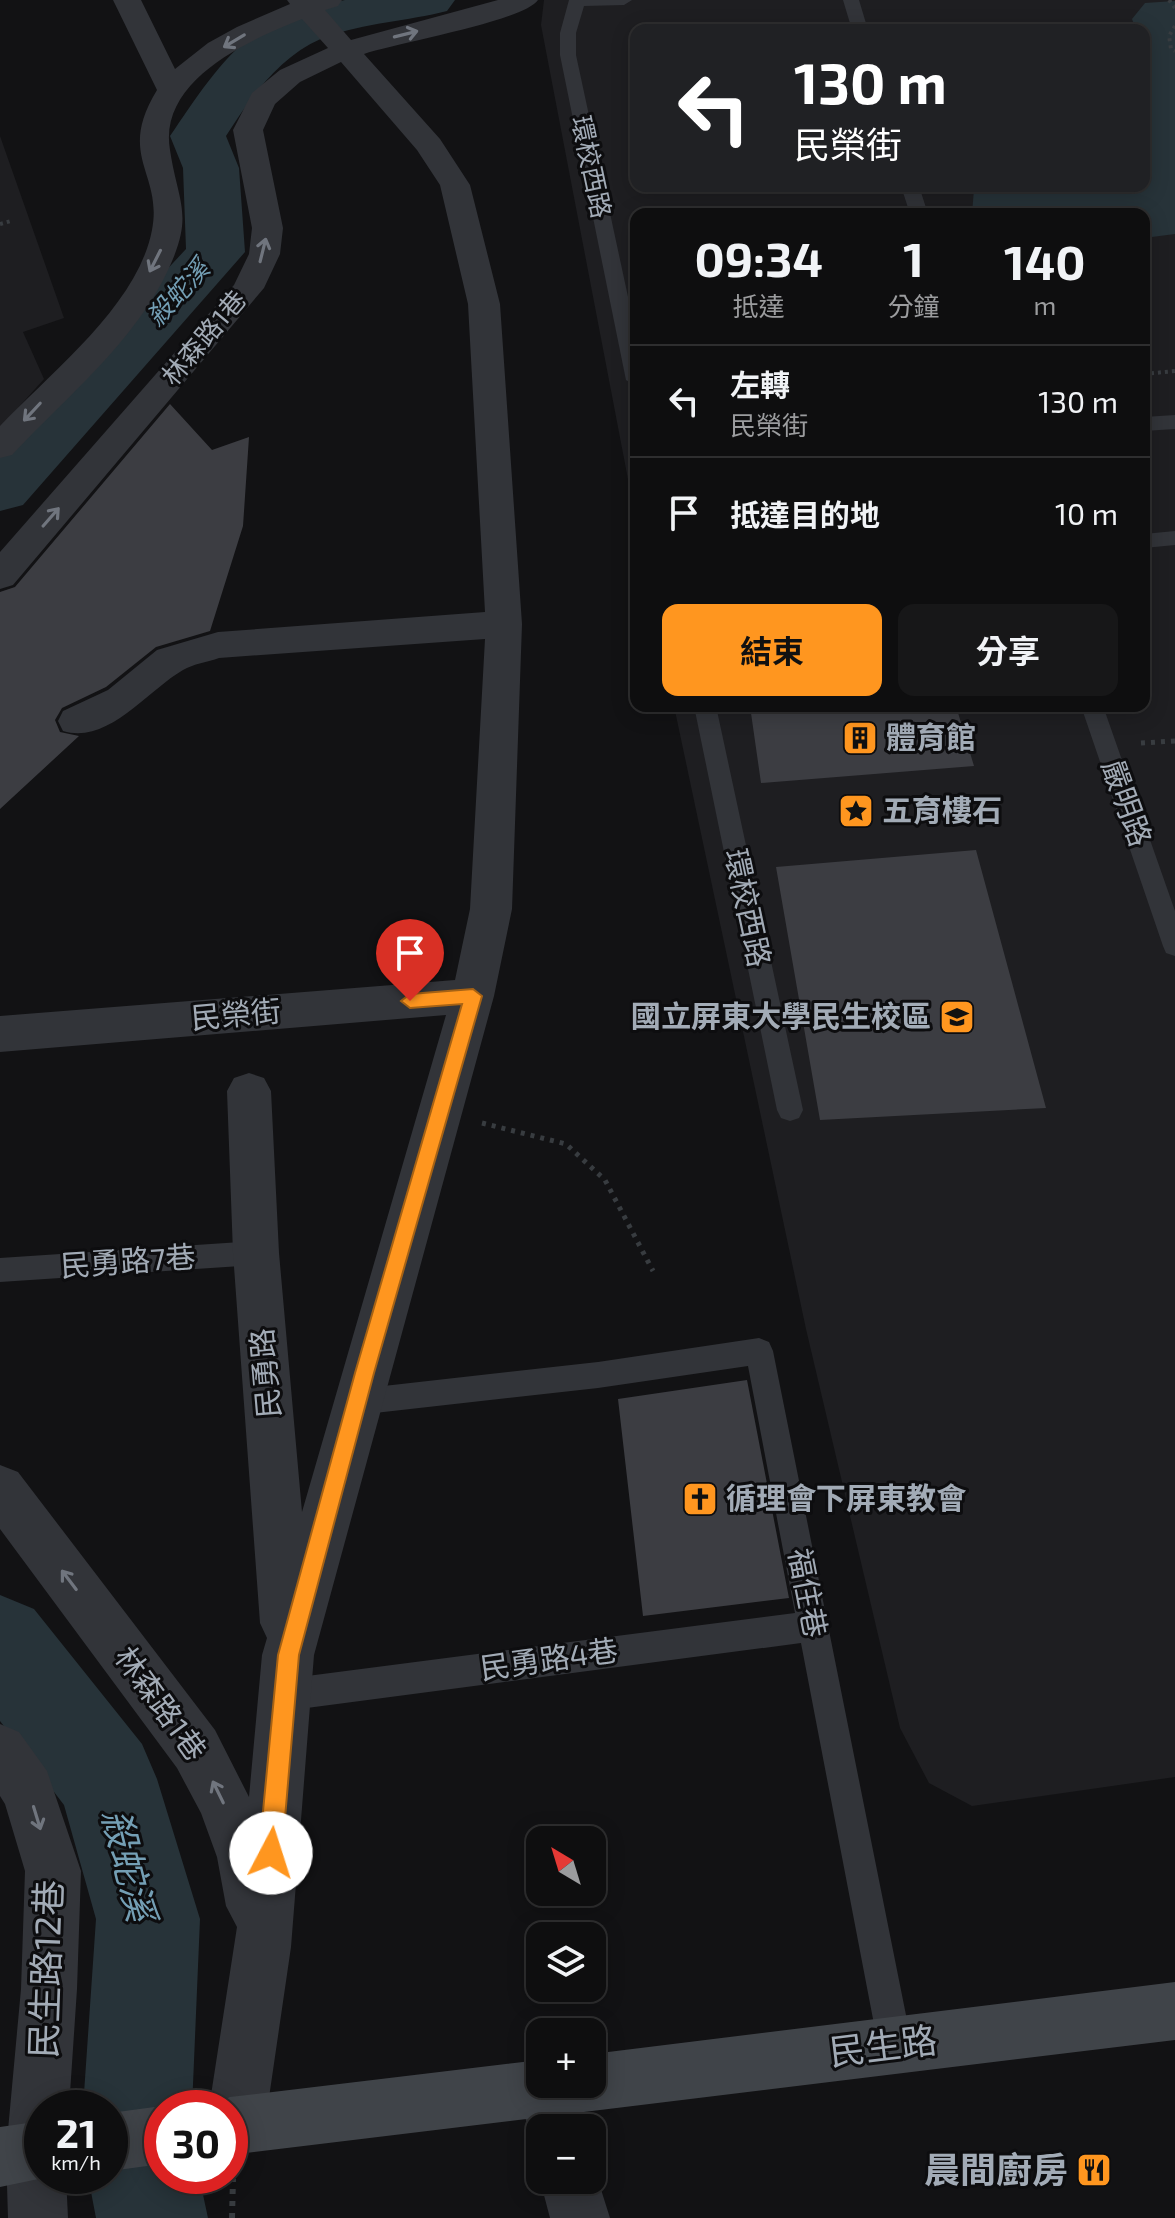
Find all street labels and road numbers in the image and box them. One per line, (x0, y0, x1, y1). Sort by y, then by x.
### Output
street label: 環校西路 (566, 113, 618, 221)
street label: 林森路1巷 (154, 283, 251, 391)
street label: 嚴明路 (1096, 754, 1160, 851)
street label: 環校西路 (719, 845, 779, 970)
street label: 民榮街 (189, 991, 282, 1035)
street label: 民勇路7巷 (59, 1237, 197, 1283)
street label: 民勇路 (242, 1327, 286, 1420)
street label: 福住巷 (783, 1545, 835, 1640)
street label: 民勇路4巷 (478, 1631, 620, 1685)
street label: 林森路1巷 (108, 1639, 215, 1767)
street label: 民生路12巷 (20, 1879, 69, 2059)
street label: 民生路 (827, 2017, 939, 2072)

